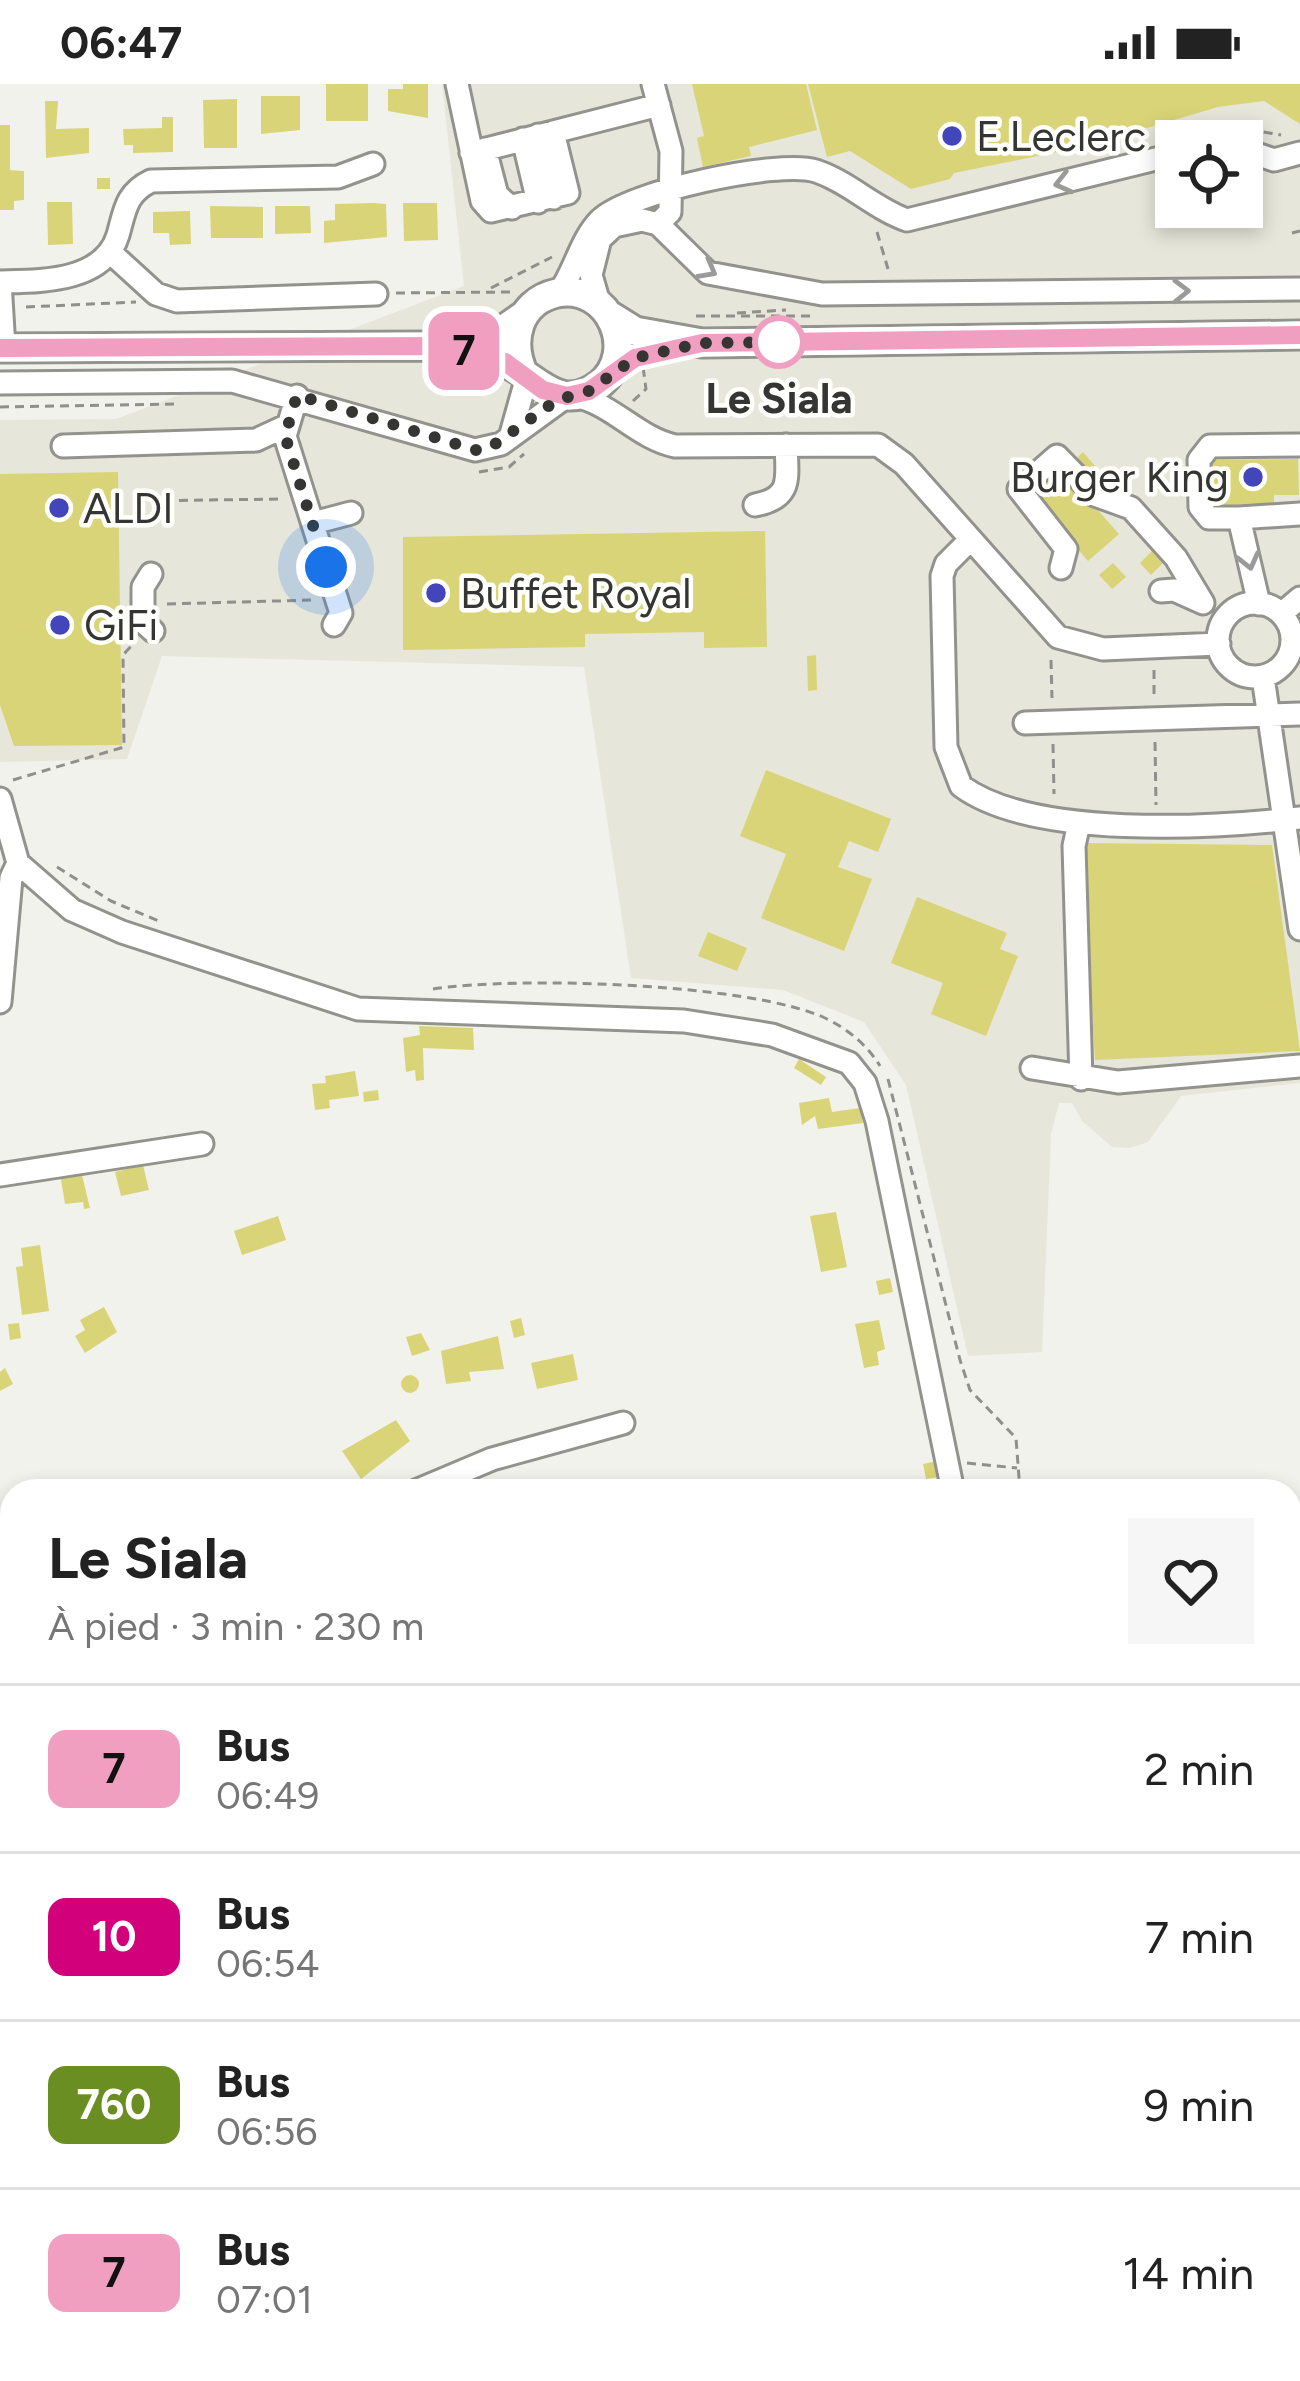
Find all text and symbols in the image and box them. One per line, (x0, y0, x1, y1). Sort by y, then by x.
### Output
text: 06:47 (60, 15, 182, 69)
place label: E.Leclerc (976, 111, 1146, 162)
map controls (1155, 120, 1263, 228)
button: locate (1155, 120, 1263, 228)
marker: E.Leclerc (939, 123, 965, 149)
one-way arrow (1053, 169, 1073, 194)
one-way arrow (696, 256, 717, 279)
one-way arrow (1172, 278, 1191, 304)
line badge: 7 (425, 312, 503, 390)
marker: Le Siala (754, 317, 804, 367)
text: 7 (452, 325, 476, 376)
place label: Le Siala (705, 373, 853, 424)
place label: Burger King (1010, 452, 1229, 503)
marker: Burger King (1240, 464, 1266, 490)
place label: ALDI (83, 483, 174, 534)
marker: ALDI (46, 495, 72, 521)
your location (296, 537, 356, 597)
one-way arrow (1235, 550, 1260, 570)
place label: Buffet Royal (460, 568, 692, 619)
marker: Buffet Royal (423, 580, 449, 606)
place label: GiFi (84, 600, 158, 651)
marker: GiFi (47, 612, 73, 638)
button: heart (1128, 1518, 1254, 1644)
text: Le Siala (48, 1524, 248, 1592)
text: À pied · 3 min · 230 m (48, 1603, 424, 1650)
text: Bus (216, 1718, 290, 1772)
text: 2 min (1144, 1742, 1254, 1796)
text: 7 (102, 1743, 126, 1794)
text: 06:49 (216, 1772, 319, 1819)
text: Bus (216, 1886, 290, 1940)
text: 7 min (1145, 1910, 1254, 1964)
text: 10 (92, 1911, 136, 1962)
text: 06:54 (216, 1940, 320, 1987)
text: Bus (216, 2054, 290, 2108)
text: 9 min (1144, 2078, 1254, 2132)
text: 760 (77, 2079, 151, 2130)
text: 06:56 (216, 2108, 317, 2155)
text: Bus (216, 2222, 290, 2276)
text: 14 min (1123, 2246, 1254, 2300)
text: 7 (102, 2247, 126, 2298)
text: 07:01 (216, 2276, 313, 2323)

